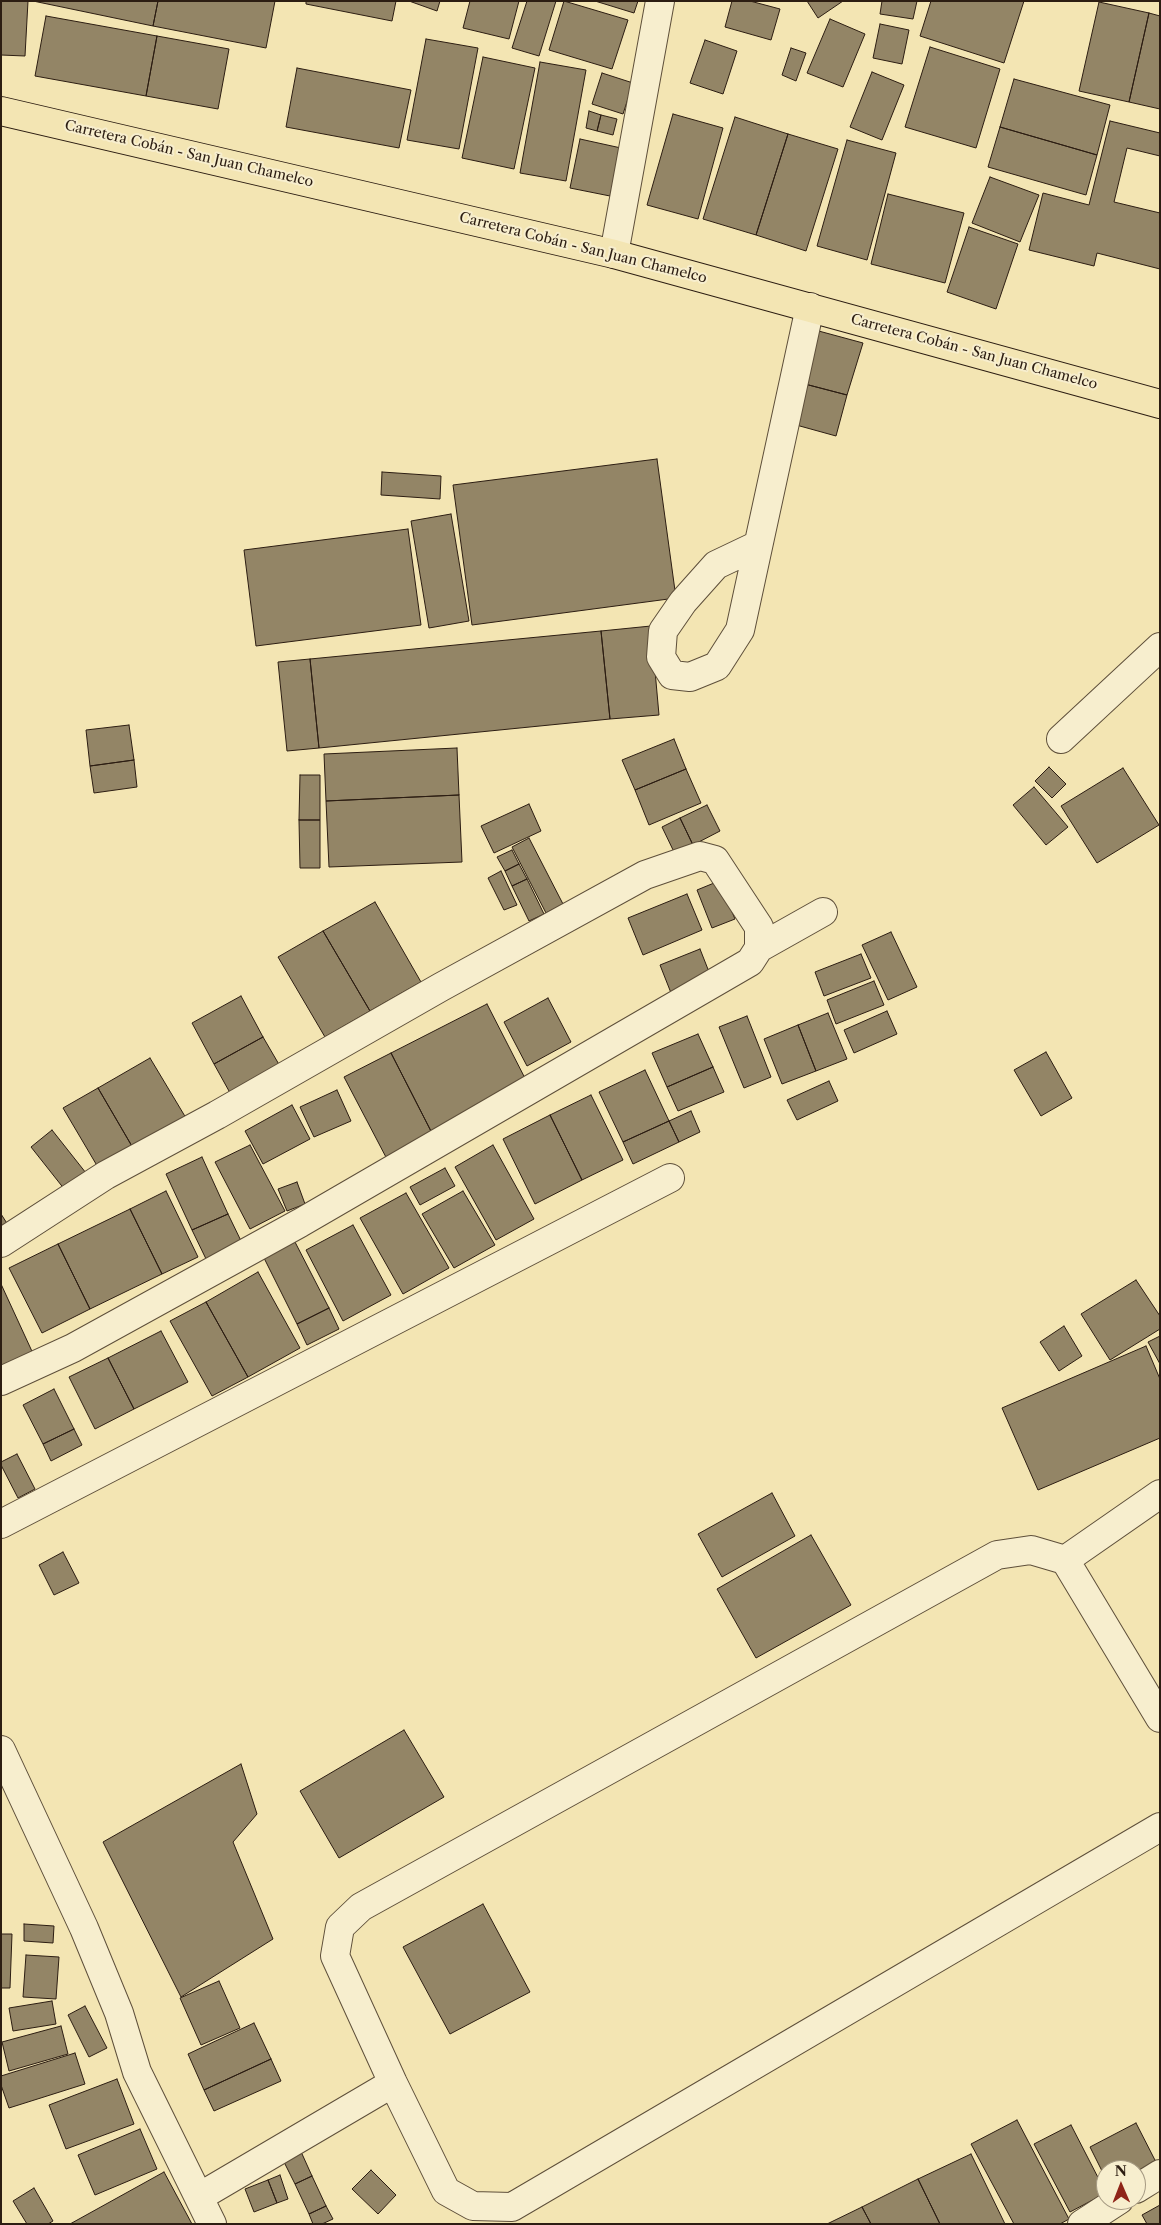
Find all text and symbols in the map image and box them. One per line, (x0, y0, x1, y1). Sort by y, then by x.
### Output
street label: Carretera Cobán - San Juan Chamelco (63, 117, 315, 191)
street label: Carretera Cobán - San Juan Chamelco (457, 209, 709, 287)
street label: Carretera Cobán - San Juan Chamelco (849, 311, 1099, 393)
north arrow (1096, 2160, 1146, 2210)
text: N (1115, 2162, 1127, 2180)

